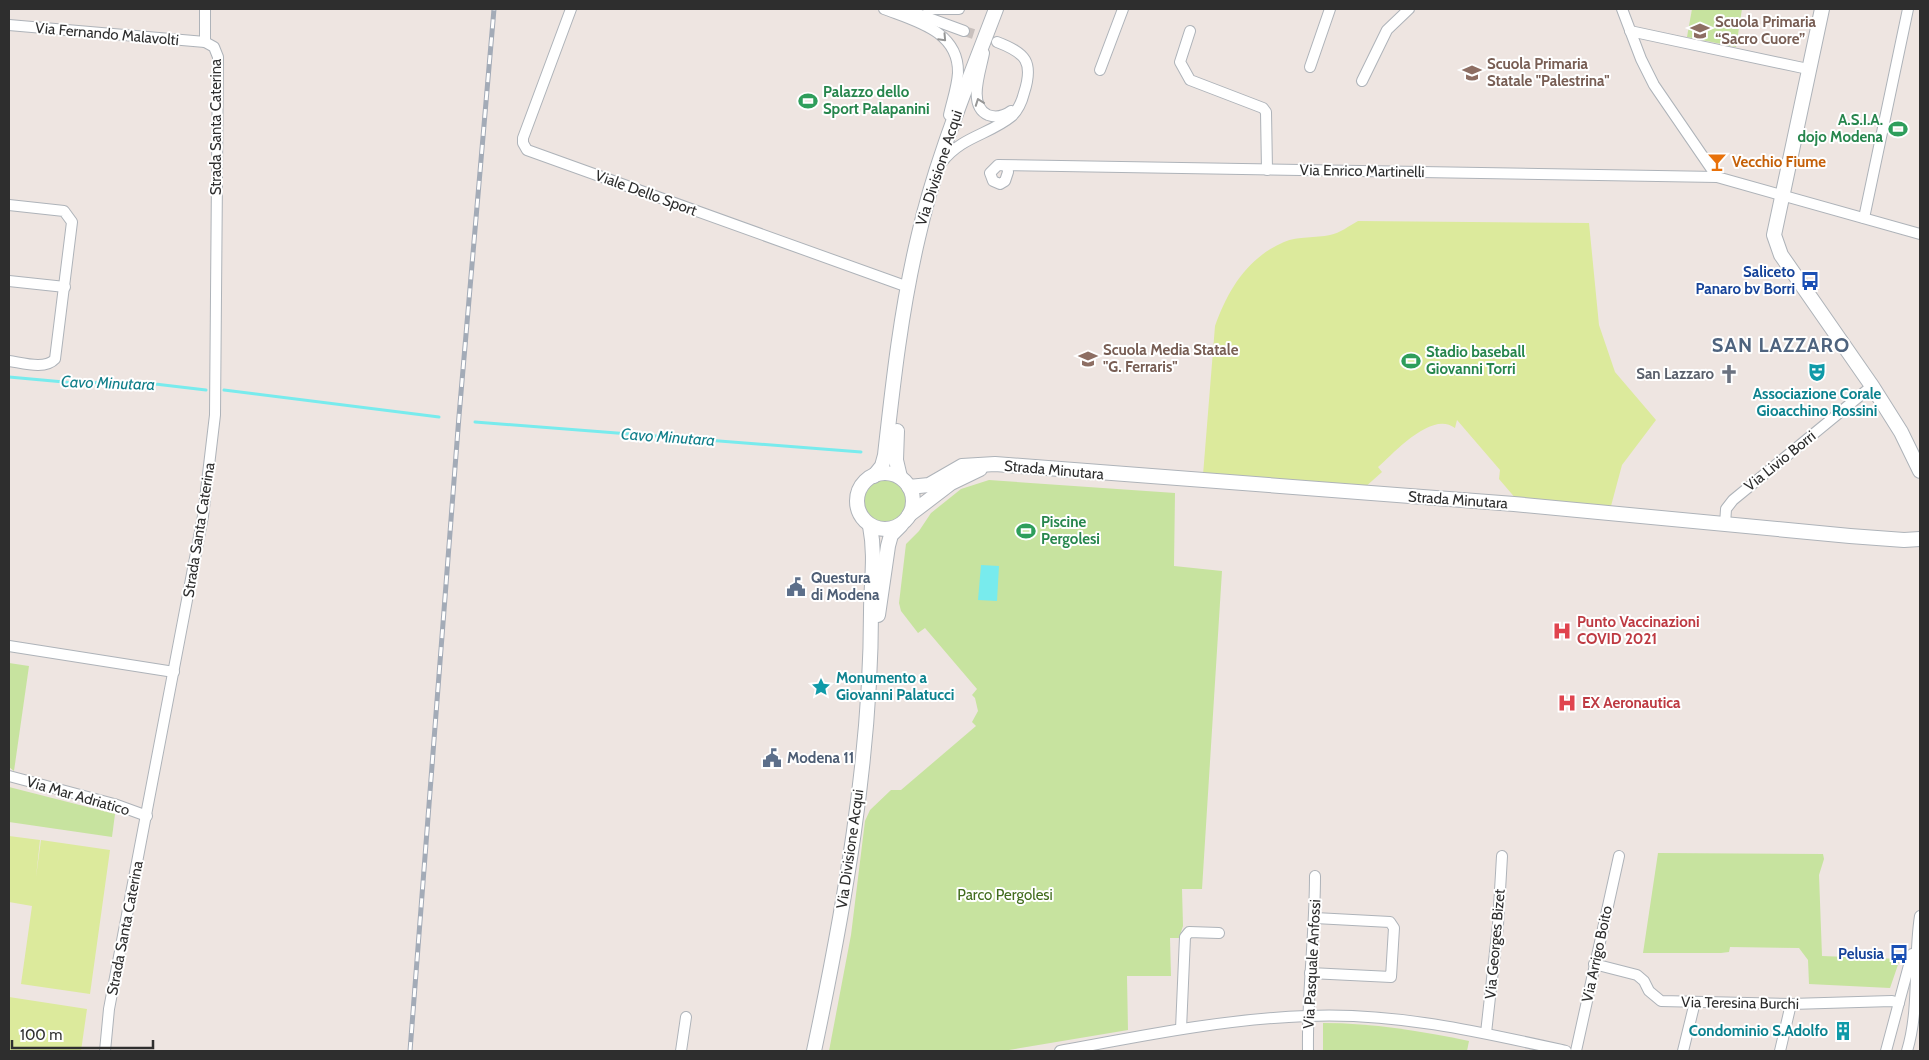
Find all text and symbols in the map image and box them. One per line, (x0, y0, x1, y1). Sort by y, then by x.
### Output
place label: Scuola Primaria “Sacro Cuore” (1715, 13, 1817, 48)
street label: Via Fernando Malavolti (34, 19, 180, 49)
school or university icon: Scuola Primaria “Sacro Cuore” (1689, 20, 1711, 42)
one-way arrow (937, 32, 946, 41)
place label: Scuola Primaria Statale "Palestrina" (1487, 55, 1610, 90)
street label: Strada Santa Caterina (207, 58, 225, 195)
school or university icon: Scuola Primaria Statale "Palestrina" (1461, 62, 1483, 84)
place label: Palazzo dello Sport Palapanini (823, 83, 930, 118)
sports icon: Palazzo dello Sport Palapanini (797, 90, 819, 112)
one-way arrow (975, 98, 985, 107)
street label: Via Divisione Acqui (912, 108, 966, 228)
place label: A.S.I.A. dojo Modena (1797, 111, 1884, 146)
sports icon: A.S.I.A. dojo Modena (1887, 118, 1909, 140)
bar icon: Vecchio Fiume (1706, 151, 1728, 173)
place label: Vecchio Fiume (1732, 153, 1826, 171)
street label: Via Enrico Martinelli (1299, 161, 1425, 181)
street label: Viale Dello Sport (593, 166, 699, 220)
place label: Saliceto Panaro bv Borri (1696, 263, 1795, 298)
bus stop icon: Saliceto Panaro bv Borri (1799, 270, 1821, 292)
district label: SAN LAZZARO (1712, 333, 1850, 357)
place label: Scuola Media Statale "G. Ferraris" (1103, 341, 1239, 376)
place label: Stadio baseball Giovanni Torri (1426, 343, 1525, 378)
school or university icon: Scuola Media Statale "G. Ferraris" (1077, 348, 1099, 370)
sports icon: Stadio baseball Giovanni Torri (1400, 350, 1422, 372)
theatre icon: Associazione Corale Gioacchino Rossini (1806, 361, 1828, 383)
church icon: San Lazzaro (1718, 363, 1740, 385)
place label: San Lazzaro (1636, 365, 1714, 383)
water label: Cavo Minutara (61, 372, 155, 394)
place label: Associazione Corale Gioacchino Rossini (1753, 385, 1882, 420)
water label: Cavo Minutara (620, 424, 716, 450)
street label: Via Livio Borri (1741, 427, 1819, 495)
street label: Strada Minutara (1003, 457, 1105, 483)
street label: Strada Santa Caterina (179, 460, 219, 599)
street label: Strada Minutara (1408, 488, 1509, 513)
place label: Piscine Pergolesi (1041, 513, 1100, 548)
sports icon: Piscine Pergolesi (1015, 520, 1037, 542)
place label: Questura di Modena (811, 569, 880, 604)
public building icon: Questura di Modena (785, 576, 807, 598)
place label: Punto Vaccinazioni COVID 2021 (1577, 613, 1700, 648)
hospital icon: Punto Vaccinazioni COVID 2021 (1551, 620, 1573, 642)
place label: Monumento a Giovanni Palatucci (836, 669, 954, 704)
place icon: Monumento a Giovanni Palatucci (810, 676, 832, 698)
hospital icon: EX Aeronautica (1556, 692, 1578, 714)
place label: EX Aeronautica (1582, 694, 1681, 712)
public building icon: Modena 11 (761, 747, 783, 769)
place label: Modena 11 (787, 749, 854, 767)
street label: Via Mar Adriatico (24, 773, 132, 819)
street label: Via Divisione Acqui (833, 788, 867, 910)
street label: Strada Santa Caterina (103, 858, 147, 997)
park label: Parco Pergolesi (957, 886, 1053, 904)
street label: Via Georges Bizet (1481, 888, 1509, 1000)
street label: Via Pasquale Anfossi (1300, 899, 1324, 1029)
street label: Via Arrigo Boito (1578, 904, 1616, 1004)
bus stop icon: Pelusia (1888, 943, 1910, 965)
place label: Pelusia (1838, 945, 1885, 963)
street label: Via Teresina Burchi (1681, 993, 1799, 1013)
scale bar (12, 1018, 154, 1050)
building icon: Condominio S.Adolfo (1832, 1020, 1854, 1042)
place label: Condominio S.Adolfo (1689, 1022, 1828, 1040)
text: 100 m (20, 1026, 62, 1044)

